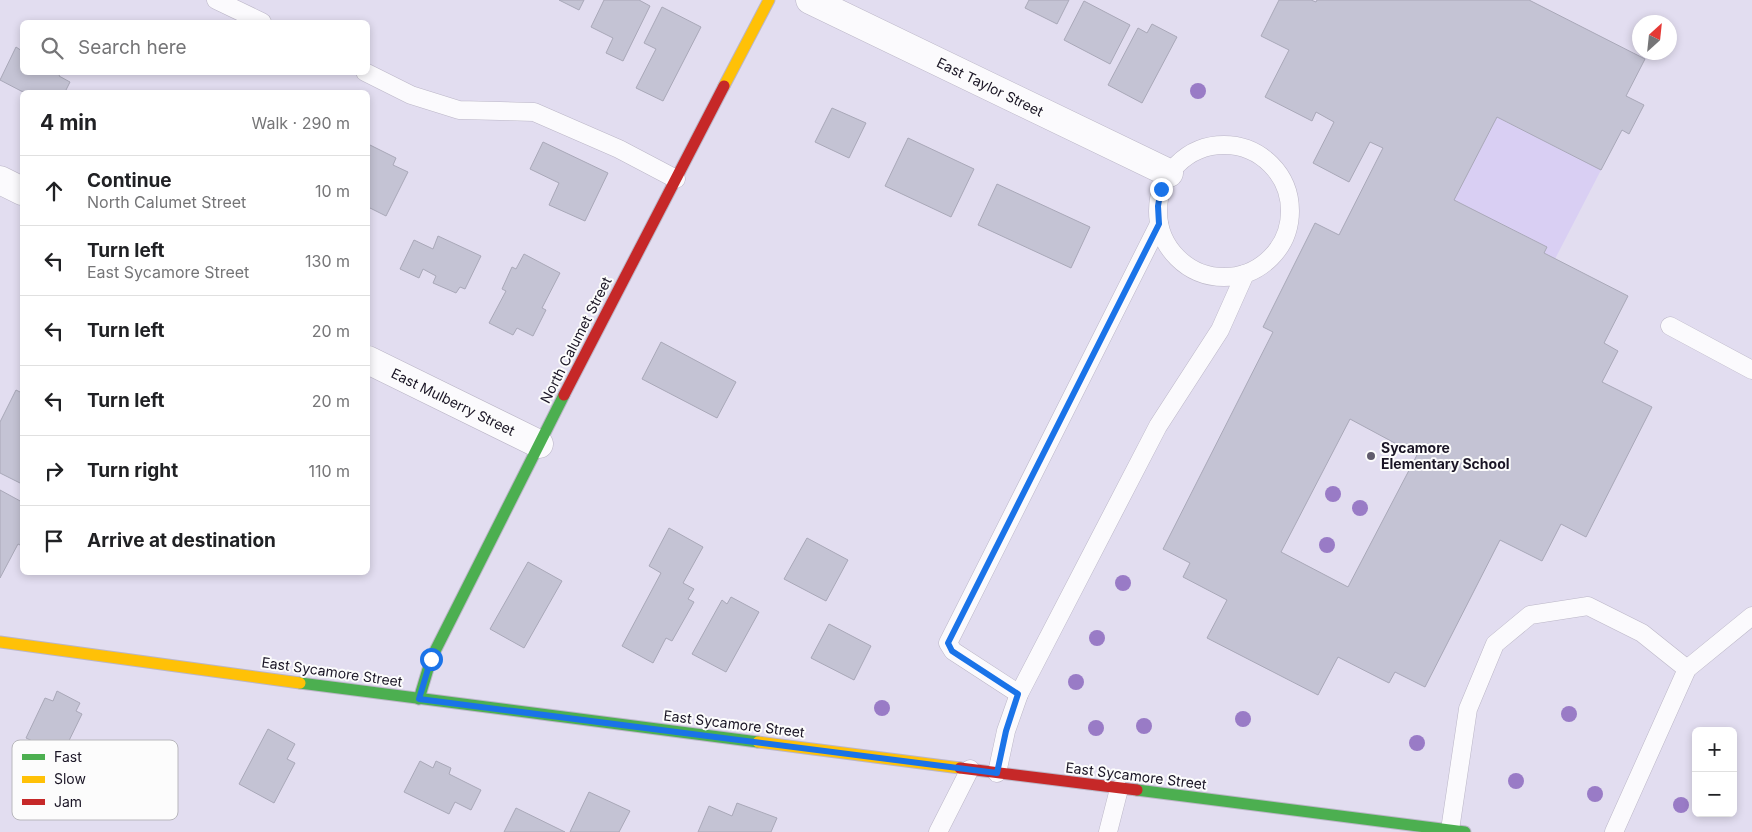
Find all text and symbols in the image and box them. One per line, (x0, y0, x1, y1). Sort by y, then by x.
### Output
north arrow (1632, 15, 1677, 60)
search box (20, 20, 370, 75)
icon: search (38, 34, 66, 62)
text: Search here (78, 36, 187, 59)
street label: East Taylor Street (934, 53, 1047, 120)
text: 4 min (40, 110, 97, 135)
text: Walk · 290 m (252, 113, 350, 133)
text: Continue (87, 169, 172, 192)
icon: ahead (40, 177, 68, 205)
route end (1150, 178, 1173, 201)
text: 10 m (315, 181, 350, 201)
text: North Calumet Street (87, 192, 246, 212)
text: Turn left (87, 239, 165, 262)
icon: left (40, 247, 68, 275)
text: 130 m (305, 251, 350, 271)
text: East Sycamore Street (87, 262, 249, 282)
street label: North Calumet Street (536, 273, 615, 406)
icon: left (40, 317, 68, 345)
text: Turn left (87, 319, 165, 342)
text: 20 m (312, 321, 350, 341)
street label: East Mulberry Street (389, 364, 518, 439)
icon: left (40, 387, 68, 415)
text: Turn left (87, 389, 165, 412)
text: 20 m (312, 391, 350, 411)
place label: Sycamore Elementary School (1381, 439, 1510, 472)
marker: Sycamore Elementary School (1365, 450, 1377, 462)
icon: right (40, 457, 68, 485)
text: Turn right (87, 459, 178, 482)
text: 110 m (308, 461, 350, 481)
icon: arrive (40, 527, 68, 555)
text: Arrive at destination (87, 529, 276, 552)
route start (420, 648, 443, 671)
street label: East Sycamore Street (261, 653, 404, 690)
street label: East Sycamore Street (663, 706, 806, 741)
map controls (1692, 727, 1737, 817)
button: + (1692, 727, 1737, 772)
legend (12, 740, 178, 820)
text: Fast (54, 748, 82, 765)
street label: East Sycamore Street (1065, 758, 1208, 793)
text: Slow (54, 770, 86, 787)
button: − (1692, 772, 1737, 817)
text: Jam (54, 793, 82, 810)

